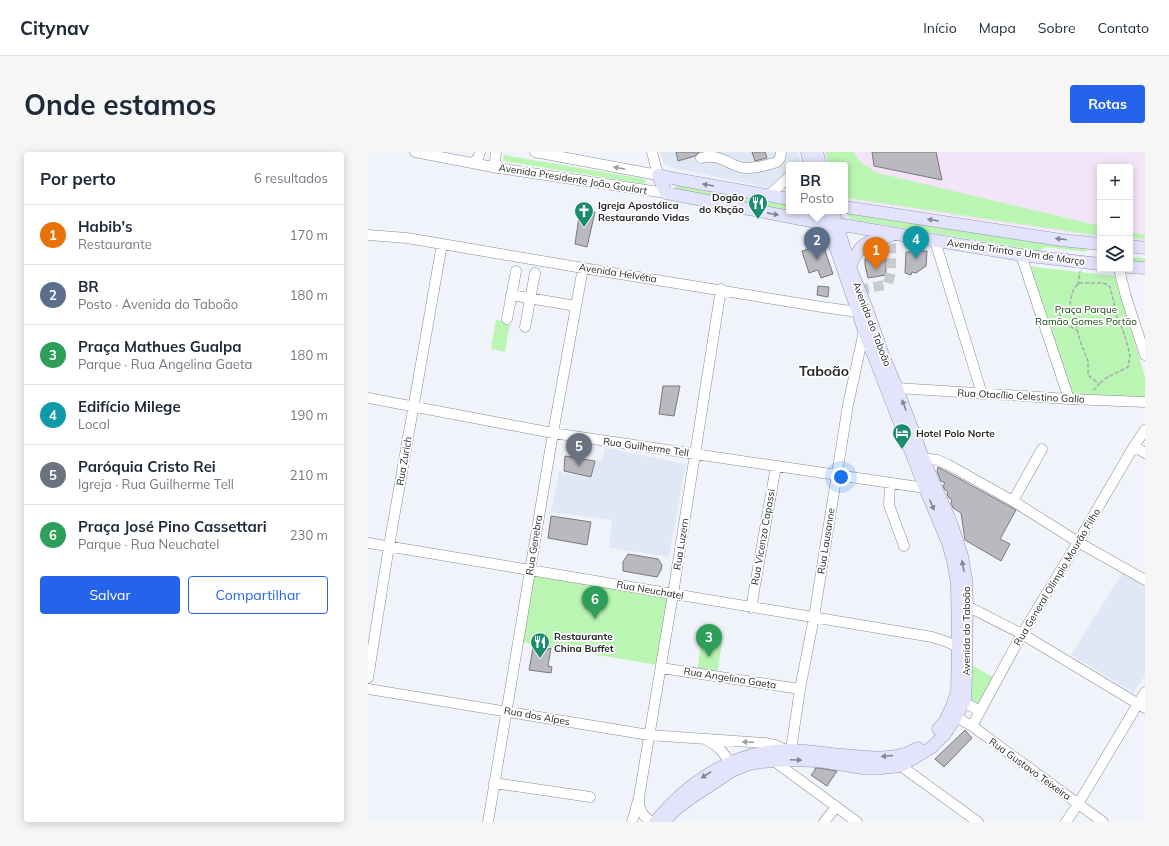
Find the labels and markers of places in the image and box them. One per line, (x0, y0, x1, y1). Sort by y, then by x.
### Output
place label: Dogão do Kbção (699, 191, 744, 216)
restaurant icon: Dogão do Kbção (747, 192, 769, 220)
place label: Igreja Apostólica Restaurando Vidas (598, 199, 689, 224)
church icon: Igreja Apostólica Restaurando Vidas (573, 200, 595, 228)
pin: 4 (903, 226, 929, 259)
pin: 2 (804, 227, 830, 260)
pin: 1 (863, 237, 889, 270)
hotel icon: Hotel Polo Norte (891, 422, 913, 450)
place label: Hotel Polo Norte (916, 427, 995, 440)
pin: 5 (566, 433, 592, 466)
pin: 6 (582, 586, 608, 619)
pin: 3 (696, 624, 722, 657)
place label: Restaurante China Buffet (554, 630, 614, 655)
restaurant icon: Restaurante China Buffet (529, 631, 551, 659)

